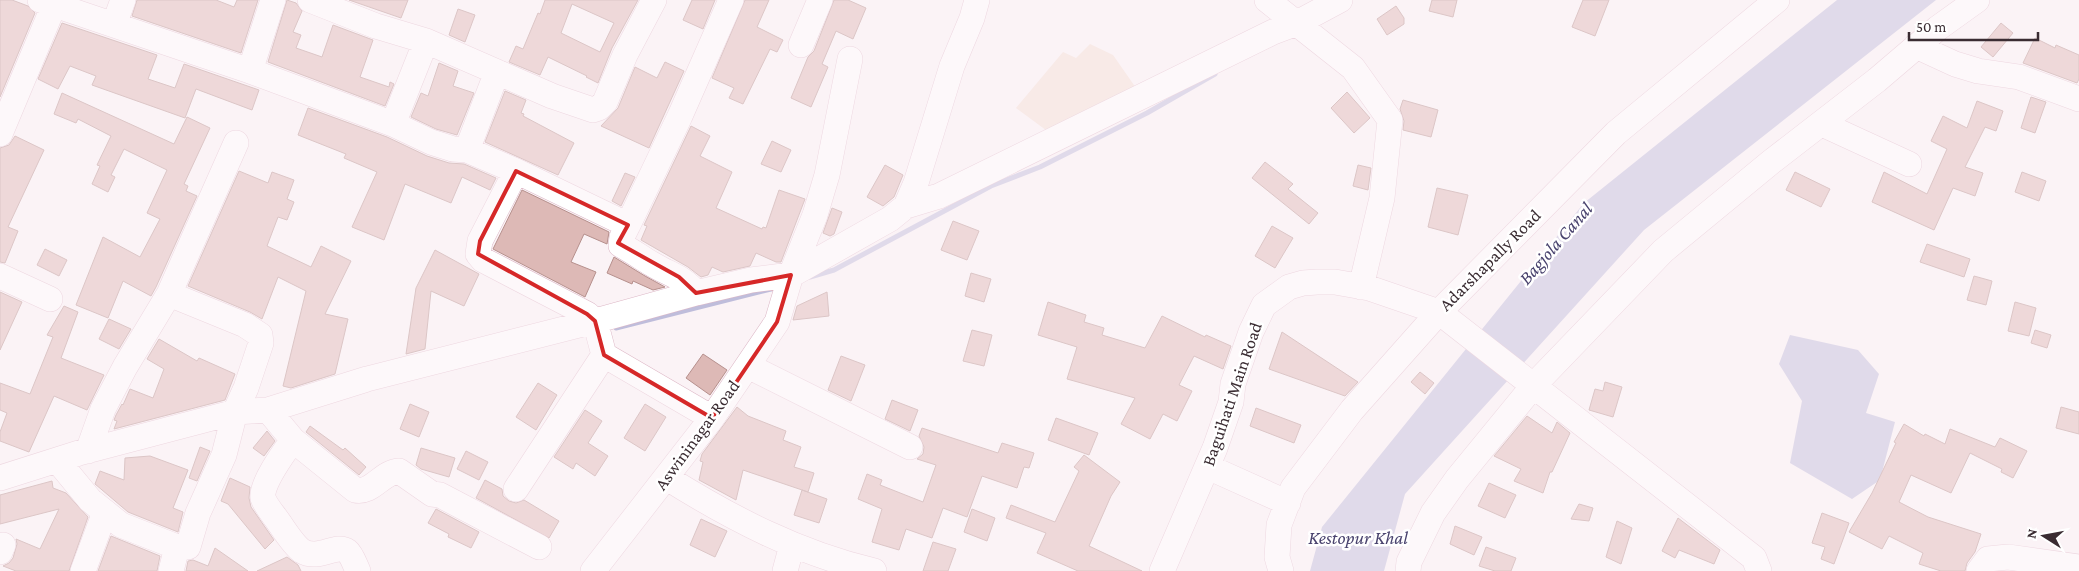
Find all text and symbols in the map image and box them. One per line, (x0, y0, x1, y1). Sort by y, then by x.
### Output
scale bar (1909, 10, 2038, 42)
text: 50 m (1916, 19, 1946, 35)
water label: Bagjola Canal (1514, 198, 1597, 289)
street label: Adarshapally Road (1435, 205, 1545, 315)
street label: Baguihati Main Road (1198, 319, 1266, 469)
street label: Aswininagar Road (650, 376, 744, 494)
north arrow (2019, 511, 2069, 561)
water label: Kestopur Khal (1308, 527, 1408, 548)
text: N (2022, 527, 2040, 540)

